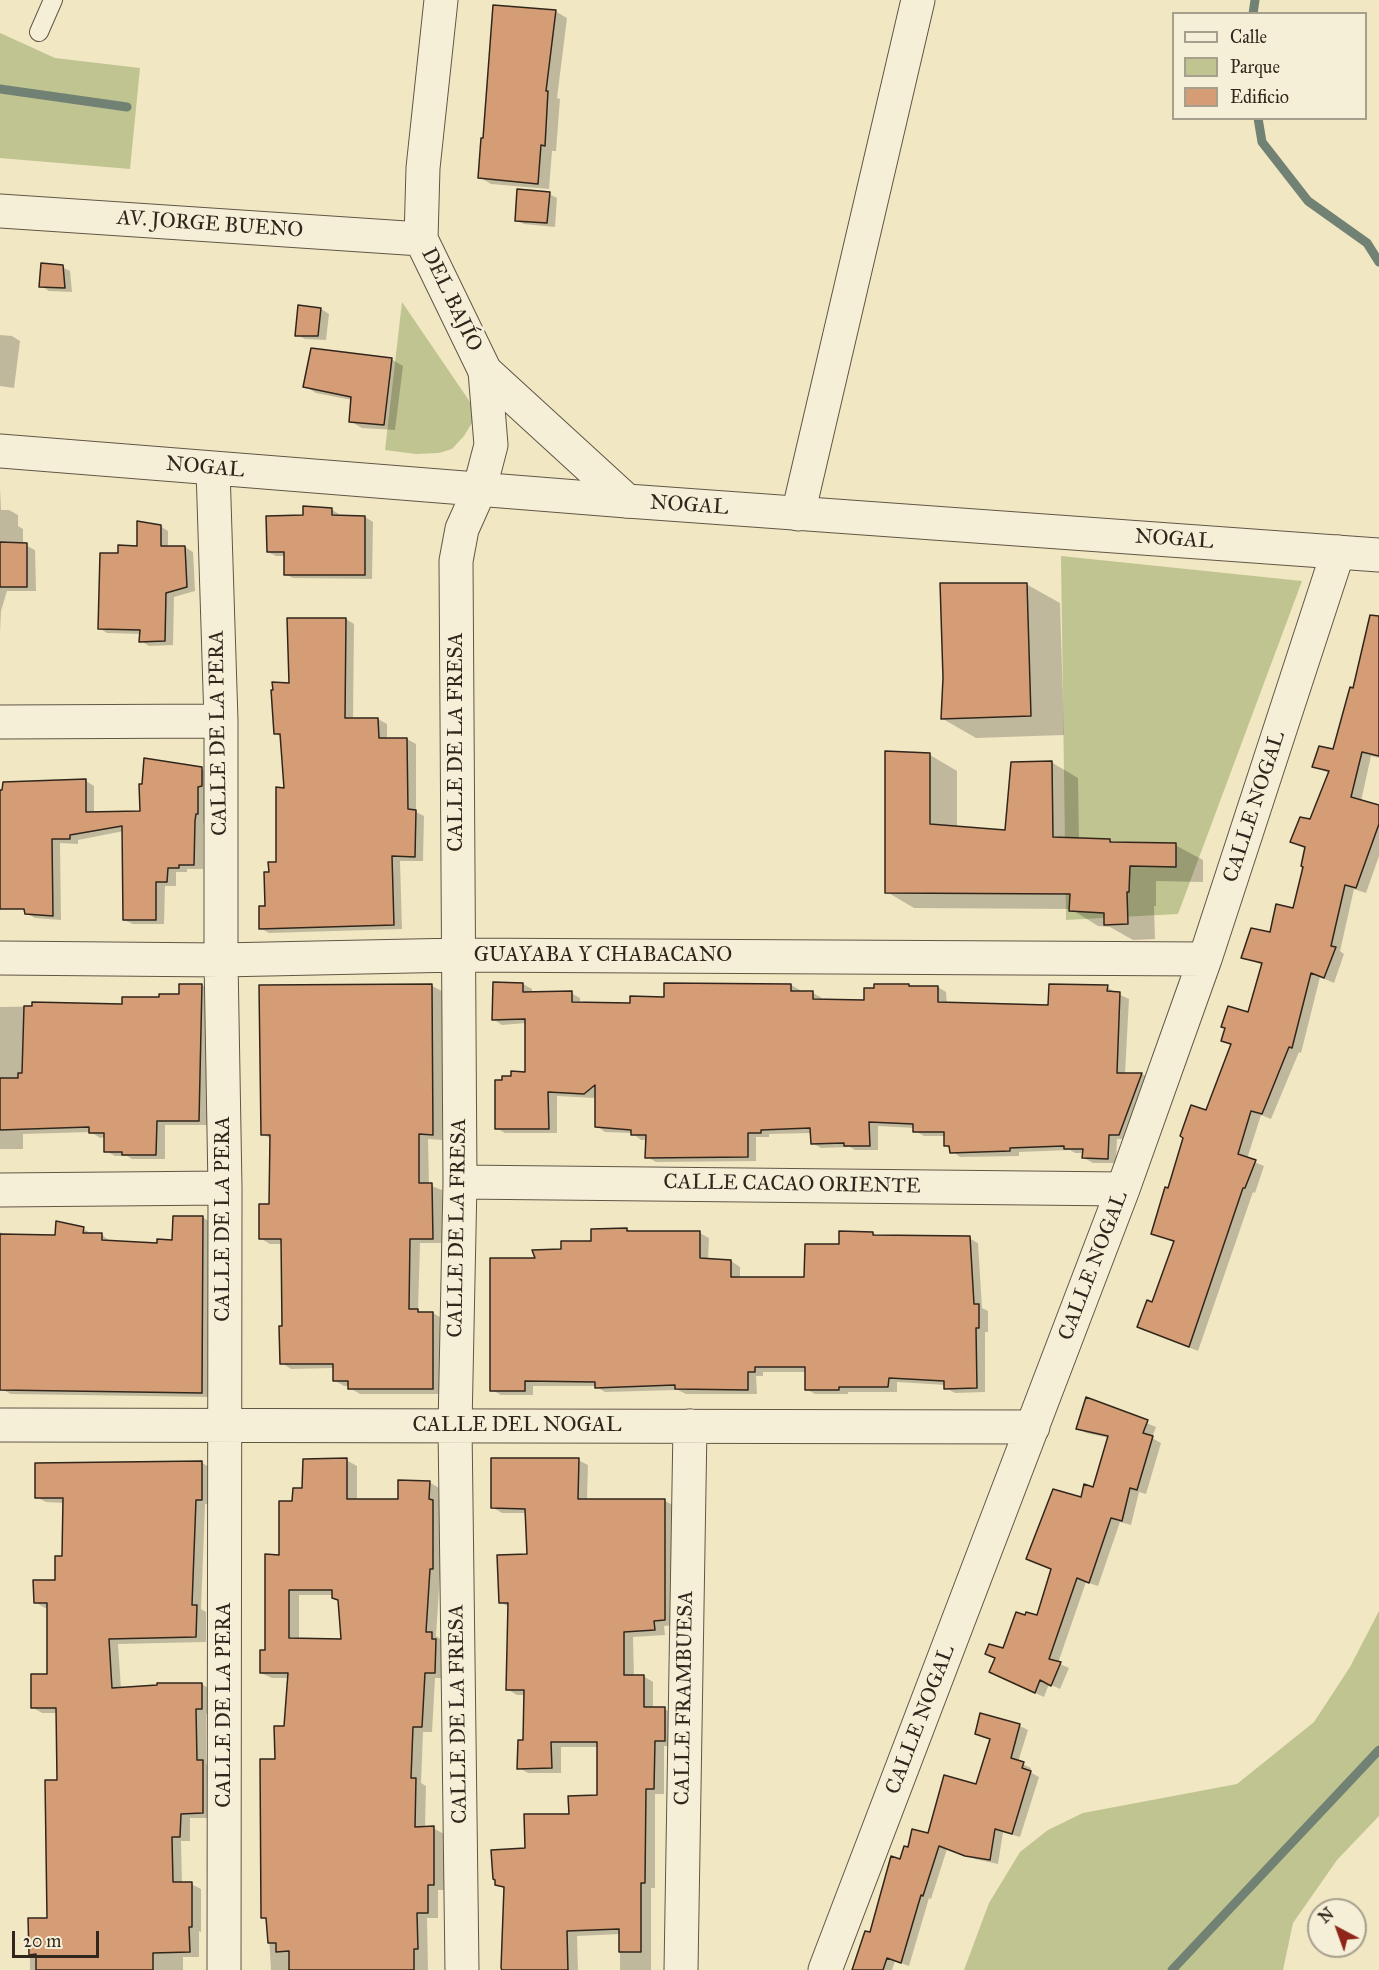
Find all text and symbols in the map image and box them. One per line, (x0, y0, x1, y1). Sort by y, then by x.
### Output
legend (1172, 12, 1367, 120)
text: Calle (1230, 26, 1267, 48)
text: Parque (1230, 56, 1280, 78)
text: Edificio (1230, 86, 1289, 108)
street label: AV. JORGE BUENO (116, 206, 304, 244)
street label: DEL BAJÍO (415, 244, 487, 356)
street label: NOGAL (165, 452, 245, 484)
street label: NOGAL (649, 491, 729, 521)
street label: NOGAL (1134, 525, 1214, 555)
street label: CALLE DE LA PERA (205, 630, 233, 836)
street label: CALLE DE LA FRESA (444, 632, 470, 852)
street label: CALLE NOGAL (1219, 728, 1291, 886)
street label: GUAYABA Y CHABACANO (474, 943, 732, 969)
street label: CALLE DE LA PERA (211, 1116, 237, 1322)
street label: CALLE DE LA FRESA (443, 1118, 473, 1338)
street label: CALLE CACAO ORIENTE (663, 1170, 921, 1200)
street label: CALLE NOGAL (1054, 1188, 1134, 1344)
street label: CALLE DEL NOGAL (412, 1413, 622, 1439)
street label: CALLE FRAMBUESA (671, 1590, 699, 1806)
street label: CALLE DE LA PERA (212, 1602, 238, 1808)
street label: CALLE DE LA FRESA (444, 1604, 474, 1824)
street label: CALLE NOGAL (881, 1642, 961, 1798)
north arrow (1307, 1898, 1367, 1958)
text: N (1315, 1904, 1338, 1927)
scale bar (15, 1919, 102, 1957)
text: 20 m (23, 1930, 61, 1952)

